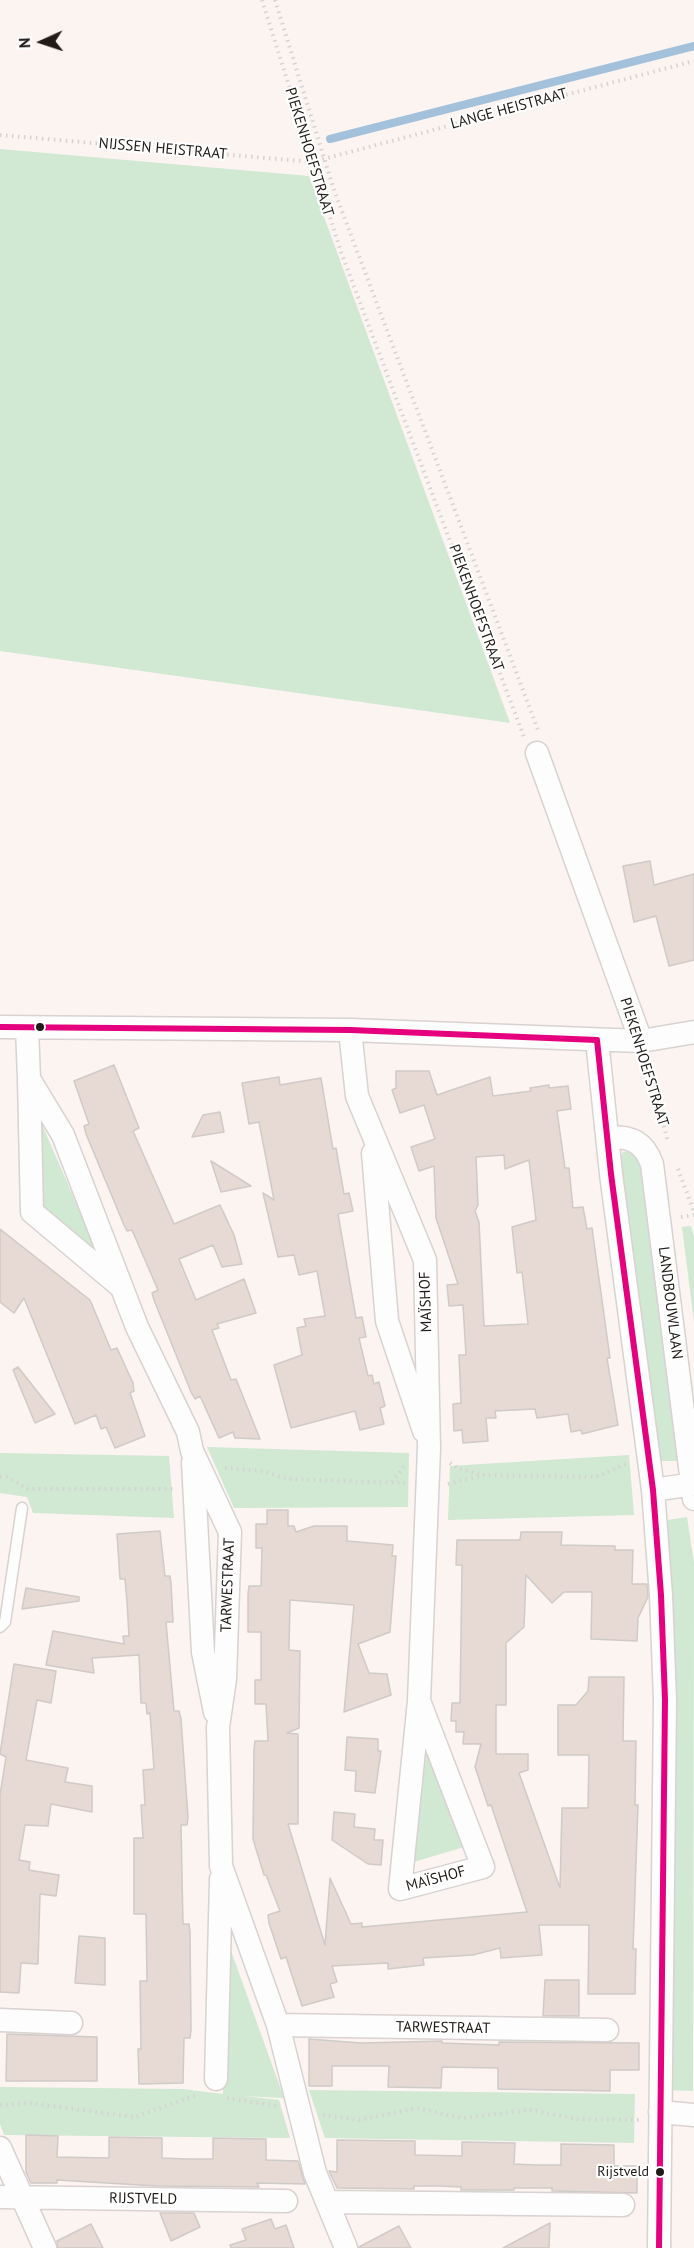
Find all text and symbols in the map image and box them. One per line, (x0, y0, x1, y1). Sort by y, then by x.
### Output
north arrow (12, 12, 72, 72)
text: N (14, 37, 34, 49)
street label: PIEKENHOEFSTRAAT (281, 85, 337, 219)
street label: LANGE HEISTRAAT (449, 85, 569, 133)
street label: NIJSSEN HEISTRAAT (98, 134, 228, 164)
street label: PIEKENHOEFSTRAAT (445, 542, 507, 674)
street label: PIEKENHOEFSTRAAT (616, 995, 672, 1129)
unlabelled marker (34, 1021, 46, 1033)
street label: LANDBOUWLAAN (654, 1246, 686, 1360)
street label: MAÏSHOF (416, 1271, 436, 1333)
street label: TARWESTRAAT (217, 1537, 239, 1633)
street label: MAÏSHOF (404, 1862, 468, 1896)
street label: TARWESTRAAT (396, 2018, 490, 2038)
place label: Rijstveld (597, 2164, 649, 2180)
marker: Rijstveld (654, 2166, 666, 2178)
street label: RIJSTVELD (109, 2189, 177, 2209)

